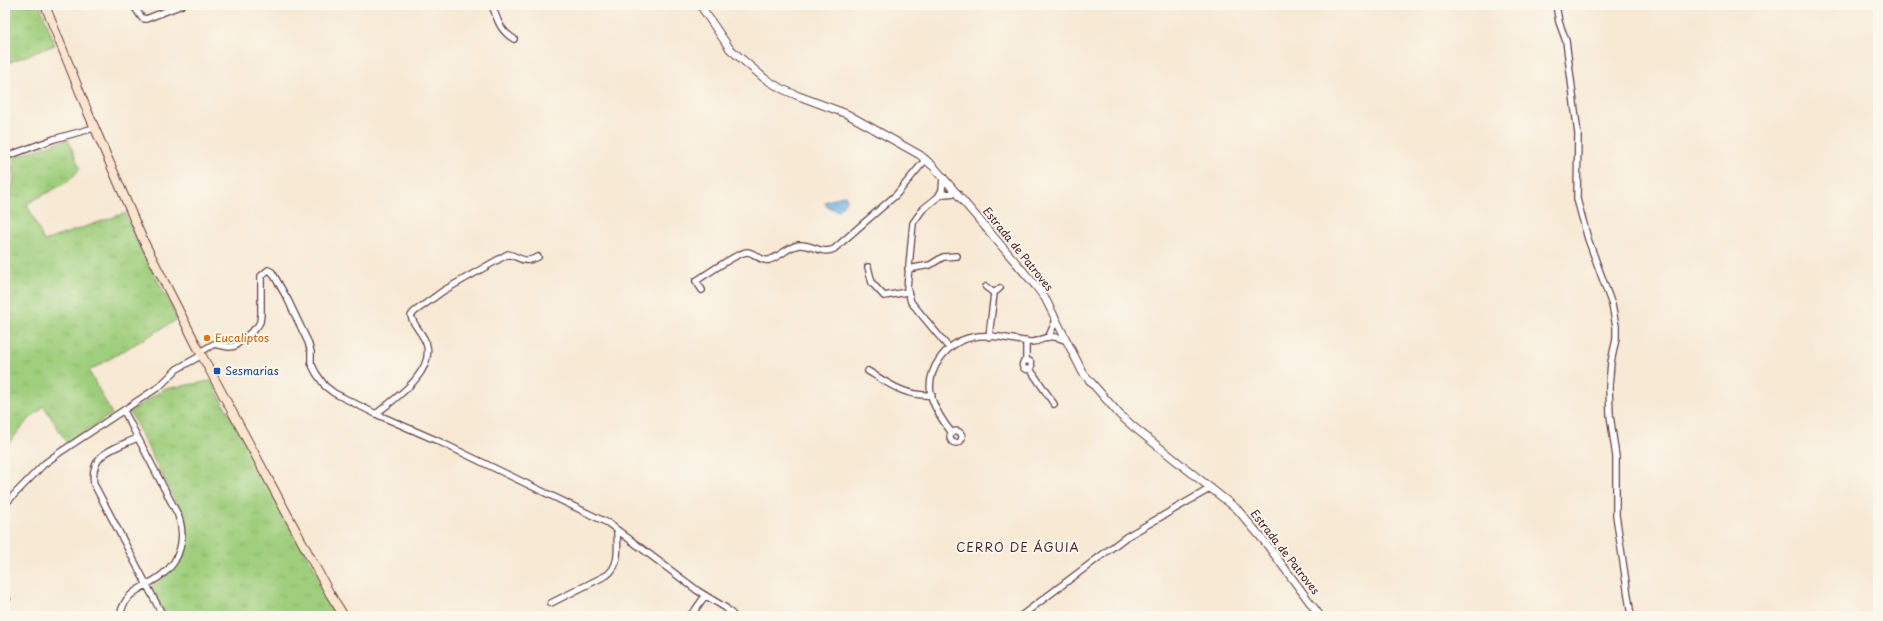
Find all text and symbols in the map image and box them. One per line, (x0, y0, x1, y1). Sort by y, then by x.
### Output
street label: Estrada de Patroves (979, 203, 1058, 294)
place label: Eucaliptos (215, 329, 269, 346)
marker: Eucaliptos (202, 333, 212, 343)
place label: Sesmarias (225, 362, 279, 379)
marker: Sesmarias (212, 366, 222, 376)
street label: Estrada de Patroves (1247, 506, 1324, 598)
district label: CERRO DE ÁGUIA (956, 538, 1080, 556)

